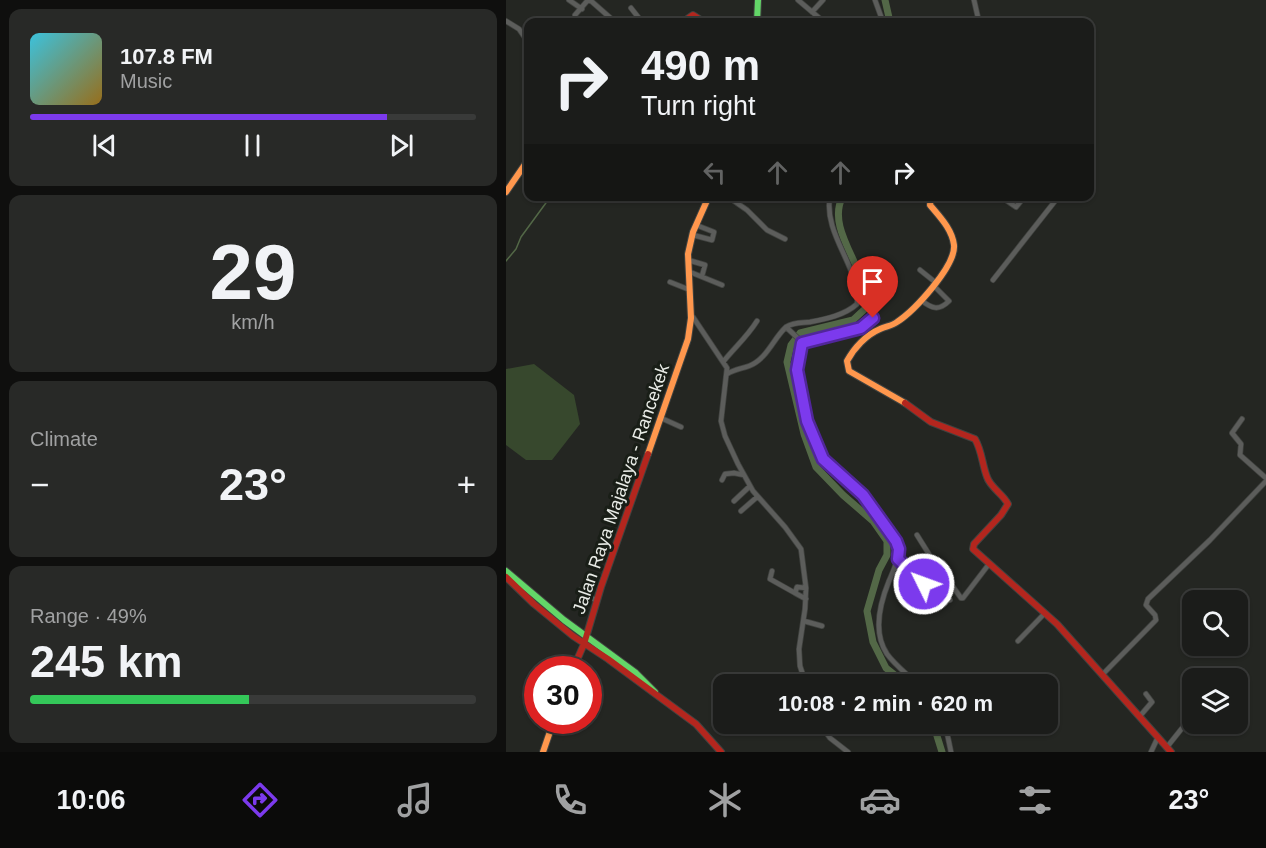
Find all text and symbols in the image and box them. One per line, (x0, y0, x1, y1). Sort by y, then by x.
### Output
icon: right (542, 42, 620, 120)
text: 490 m (641, 42, 760, 89)
text: 107.8 FM (120, 44, 213, 69)
text: Music (120, 70, 172, 92)
text: Turn right (641, 91, 756, 121)
icon: previous (88, 129, 121, 162)
icon: pause (236, 129, 269, 162)
icon: next (385, 129, 418, 162)
icon: left (698, 156, 731, 189)
icon: ahead (761, 156, 794, 189)
icon: ahead (824, 156, 857, 189)
icon: right (887, 156, 920, 189)
text: 29 (210, 228, 296, 316)
pin (847, 256, 898, 318)
icon: arrive (856, 265, 889, 298)
text: km/h (231, 311, 275, 333)
street label: Jalan Raya Majalaya - Rancekek (569, 360, 674, 617)
text: Climate (30, 428, 98, 450)
text: 23° (219, 459, 287, 510)
text: − (30, 466, 49, 503)
text: + (457, 466, 476, 503)
position arrow (892, 552, 956, 616)
map controls (1182, 590, 1248, 734)
button: search (1182, 590, 1248, 656)
text: Range · 49% (30, 605, 147, 627)
text: 245 km (30, 636, 183, 687)
speed limit sign: 30 (524, 656, 602, 734)
button: layers (1182, 668, 1248, 734)
text: 10:08 · 2 min · 620 m (778, 691, 993, 716)
icon: directions (239, 779, 281, 821)
icon: music (394, 779, 436, 821)
icon: phone (549, 779, 591, 821)
icon: climate (704, 779, 746, 821)
icon: car (859, 779, 901, 821)
icon: filters (1014, 779, 1056, 821)
text: 10:06 (57, 785, 126, 815)
text: 23° (1169, 785, 1209, 815)

